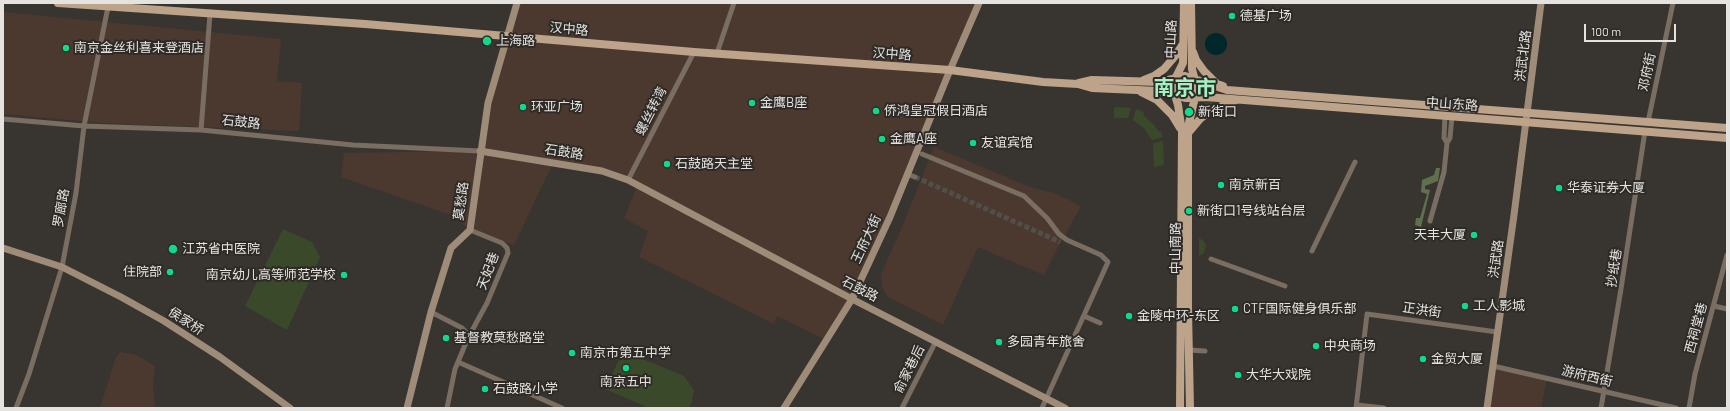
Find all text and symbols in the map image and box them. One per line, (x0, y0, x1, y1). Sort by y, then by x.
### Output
place label: 德基广场 (1240, 8, 1292, 24)
marker: 德基广场 (1227, 11, 1237, 21)
scale bar (1586, 16, 1678, 42)
street label: 中山路 (1163, 19, 1179, 59)
street label: 汉中路 (549, 20, 589, 38)
text: 100 m (1591, 24, 1621, 38)
street label: 洪武北路 (1512, 29, 1534, 83)
place label: 上海路 (496, 33, 535, 49)
marker: 上海路 (481, 35, 493, 47)
place label: 南京金丝利喜来登酒店 (74, 40, 204, 56)
marker: 南京金丝利喜来登酒店 (61, 43, 71, 53)
street label: 汉中路 (872, 45, 912, 63)
street label: 邓府街 (1635, 51, 1659, 93)
district label: 南京市 (1154, 75, 1216, 101)
street label: 螺丝转湾 (632, 84, 670, 138)
street label: 中山东路 (1426, 94, 1478, 114)
place label: 金鹰B座 (760, 95, 807, 111)
marker: 金鹰B座 (747, 98, 757, 108)
place label: 环亚广场 (531, 99, 583, 115)
marker: 环亚广场 (518, 102, 528, 112)
place label: 侨鸿皇冠假日酒店 (884, 103, 988, 119)
place label: 新街口 (1198, 104, 1237, 120)
marker: 侨鸿皇冠假日酒店 (871, 106, 881, 116)
marker: 新街口 (1183, 106, 1195, 118)
street label: 石鼓路 (221, 112, 261, 132)
place label: 金鹰A座 (890, 131, 937, 147)
marker: 金鹰A座 (877, 134, 887, 144)
place label: 友谊宾馆 (981, 135, 1033, 151)
marker: 友谊宾馆 (968, 138, 978, 148)
street label: 石鼓路 (544, 141, 584, 163)
place label: 石鼓路天主堂 (675, 156, 753, 172)
marker: 石鼓路天主堂 (662, 159, 672, 169)
place label: 南京新百 (1229, 177, 1281, 193)
marker: 南京新百 (1216, 180, 1226, 190)
place label: 华泰证券大厦 (1567, 180, 1645, 196)
street label: 莫愁路 (451, 181, 471, 221)
marker: 华泰证券大厦 (1554, 183, 1564, 193)
street label: 罗廊路 (50, 187, 72, 229)
place label: 新街口1号线站台层 (1197, 203, 1306, 219)
marker: 新街口1号线站台层 (1184, 206, 1194, 216)
street label: 王府大街 (848, 212, 884, 266)
street label: 中山南路 (1168, 222, 1184, 274)
place label: 天丰大厦 (1414, 227, 1466, 243)
marker: 天丰大厦 (1469, 230, 1479, 240)
street label: 洪武路 (1486, 239, 1506, 279)
place label: 江苏省中医院 (182, 241, 260, 257)
marker: 江苏省中医院 (167, 243, 179, 255)
street label: 抄纸巷 (1603, 248, 1625, 288)
street label: 天妃巷 (474, 250, 502, 292)
place label: 住院部 (123, 264, 162, 280)
marker: 住院部 (165, 267, 175, 277)
place label: 南京幼儿高等师范学校 (206, 267, 336, 283)
marker: 南京幼儿高等师范学校 (339, 270, 349, 280)
street label: 石鼓路 (839, 273, 881, 305)
place label: 工人影城 (1473, 298, 1525, 314)
street label: 正洪街 (1402, 300, 1442, 320)
place label: CTF国际健身俱乐部 (1243, 301, 1357, 317)
marker: 工人影城 (1460, 301, 1470, 311)
street label: 西祠堂巷 (1682, 301, 1710, 355)
street label: 侯家桥 (165, 304, 207, 338)
marker: CTF国际健身俱乐部 (1230, 304, 1240, 314)
place label: 金陵中环-东区 (1137, 308, 1220, 324)
marker: 金陵中环-东区 (1124, 311, 1134, 321)
place label: 基督教莫愁路堂 (454, 330, 545, 346)
marker: 基督教莫愁路堂 (441, 333, 451, 343)
place label: 多园青年旅舍 (1007, 334, 1085, 350)
marker: 多园青年旅舍 (994, 337, 1004, 347)
place label: 中央商场 (1324, 338, 1376, 354)
marker: 中央商场 (1311, 341, 1321, 351)
street label: 俞家巷后 (890, 342, 928, 396)
place label: 南京市第五中学 (580, 345, 671, 361)
marker: 南京市第五中学 (567, 348, 577, 358)
place label: 金贸大厦 (1431, 351, 1483, 367)
marker: 金贸大厦 (1418, 354, 1428, 364)
marker: 南京五中 (621, 363, 631, 373)
street label: 游府西街 (1560, 363, 1614, 389)
place label: 大华大戏院 (1246, 367, 1311, 383)
marker: 大华大戏院 (1233, 370, 1243, 380)
place label: 南京五中 (600, 374, 652, 390)
place label: 石鼓路小学 (493, 381, 558, 397)
marker: 石鼓路小学 (480, 384, 490, 394)

